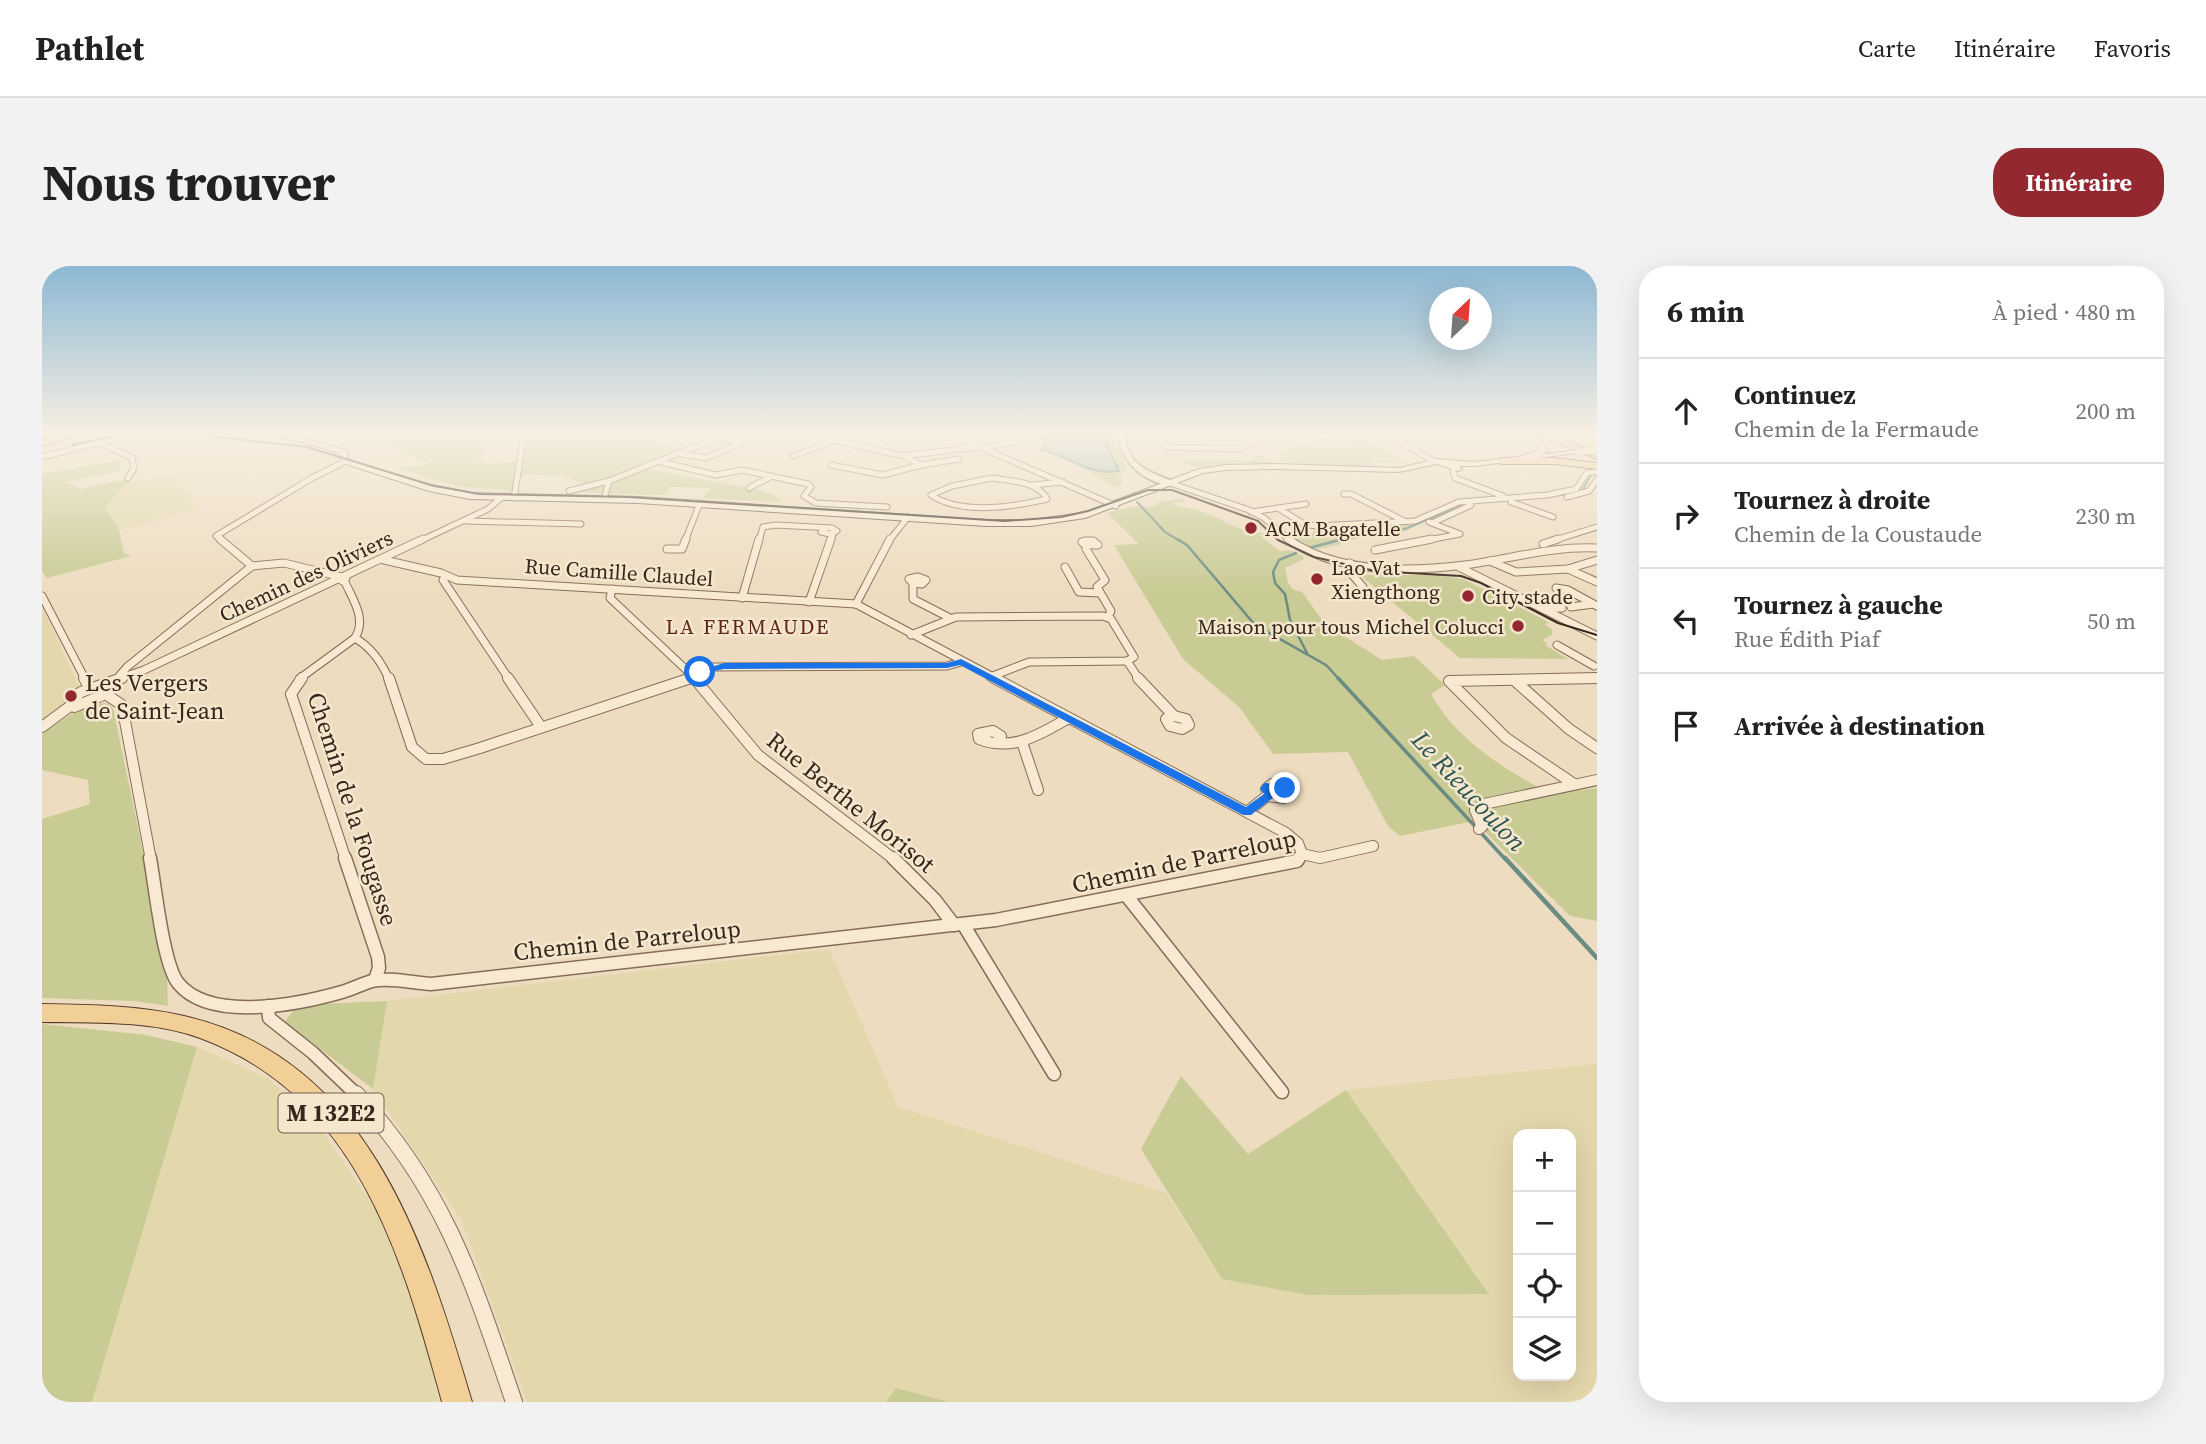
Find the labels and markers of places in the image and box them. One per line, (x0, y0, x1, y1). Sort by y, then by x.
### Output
place label: ACM Bagatelle (1265, 514, 1401, 543)
marker: ACM Bagatelle (1243, 520, 1259, 536)
place label: Lao Vat Xiengthong (1331, 553, 1440, 606)
marker: Lao Vat Xiengthong (1309, 571, 1325, 587)
place label: City stade (1482, 582, 1573, 611)
marker: City stade (1460, 588, 1476, 604)
place label: Maison pour tous Michel Colucci (1197, 612, 1504, 641)
marker: Maison pour tous Michel Colucci (1510, 618, 1526, 634)
place label: Les Vergers de Saint-Jean (85, 666, 224, 727)
marker: Les Vergers de Saint-Jean (63, 688, 79, 704)

